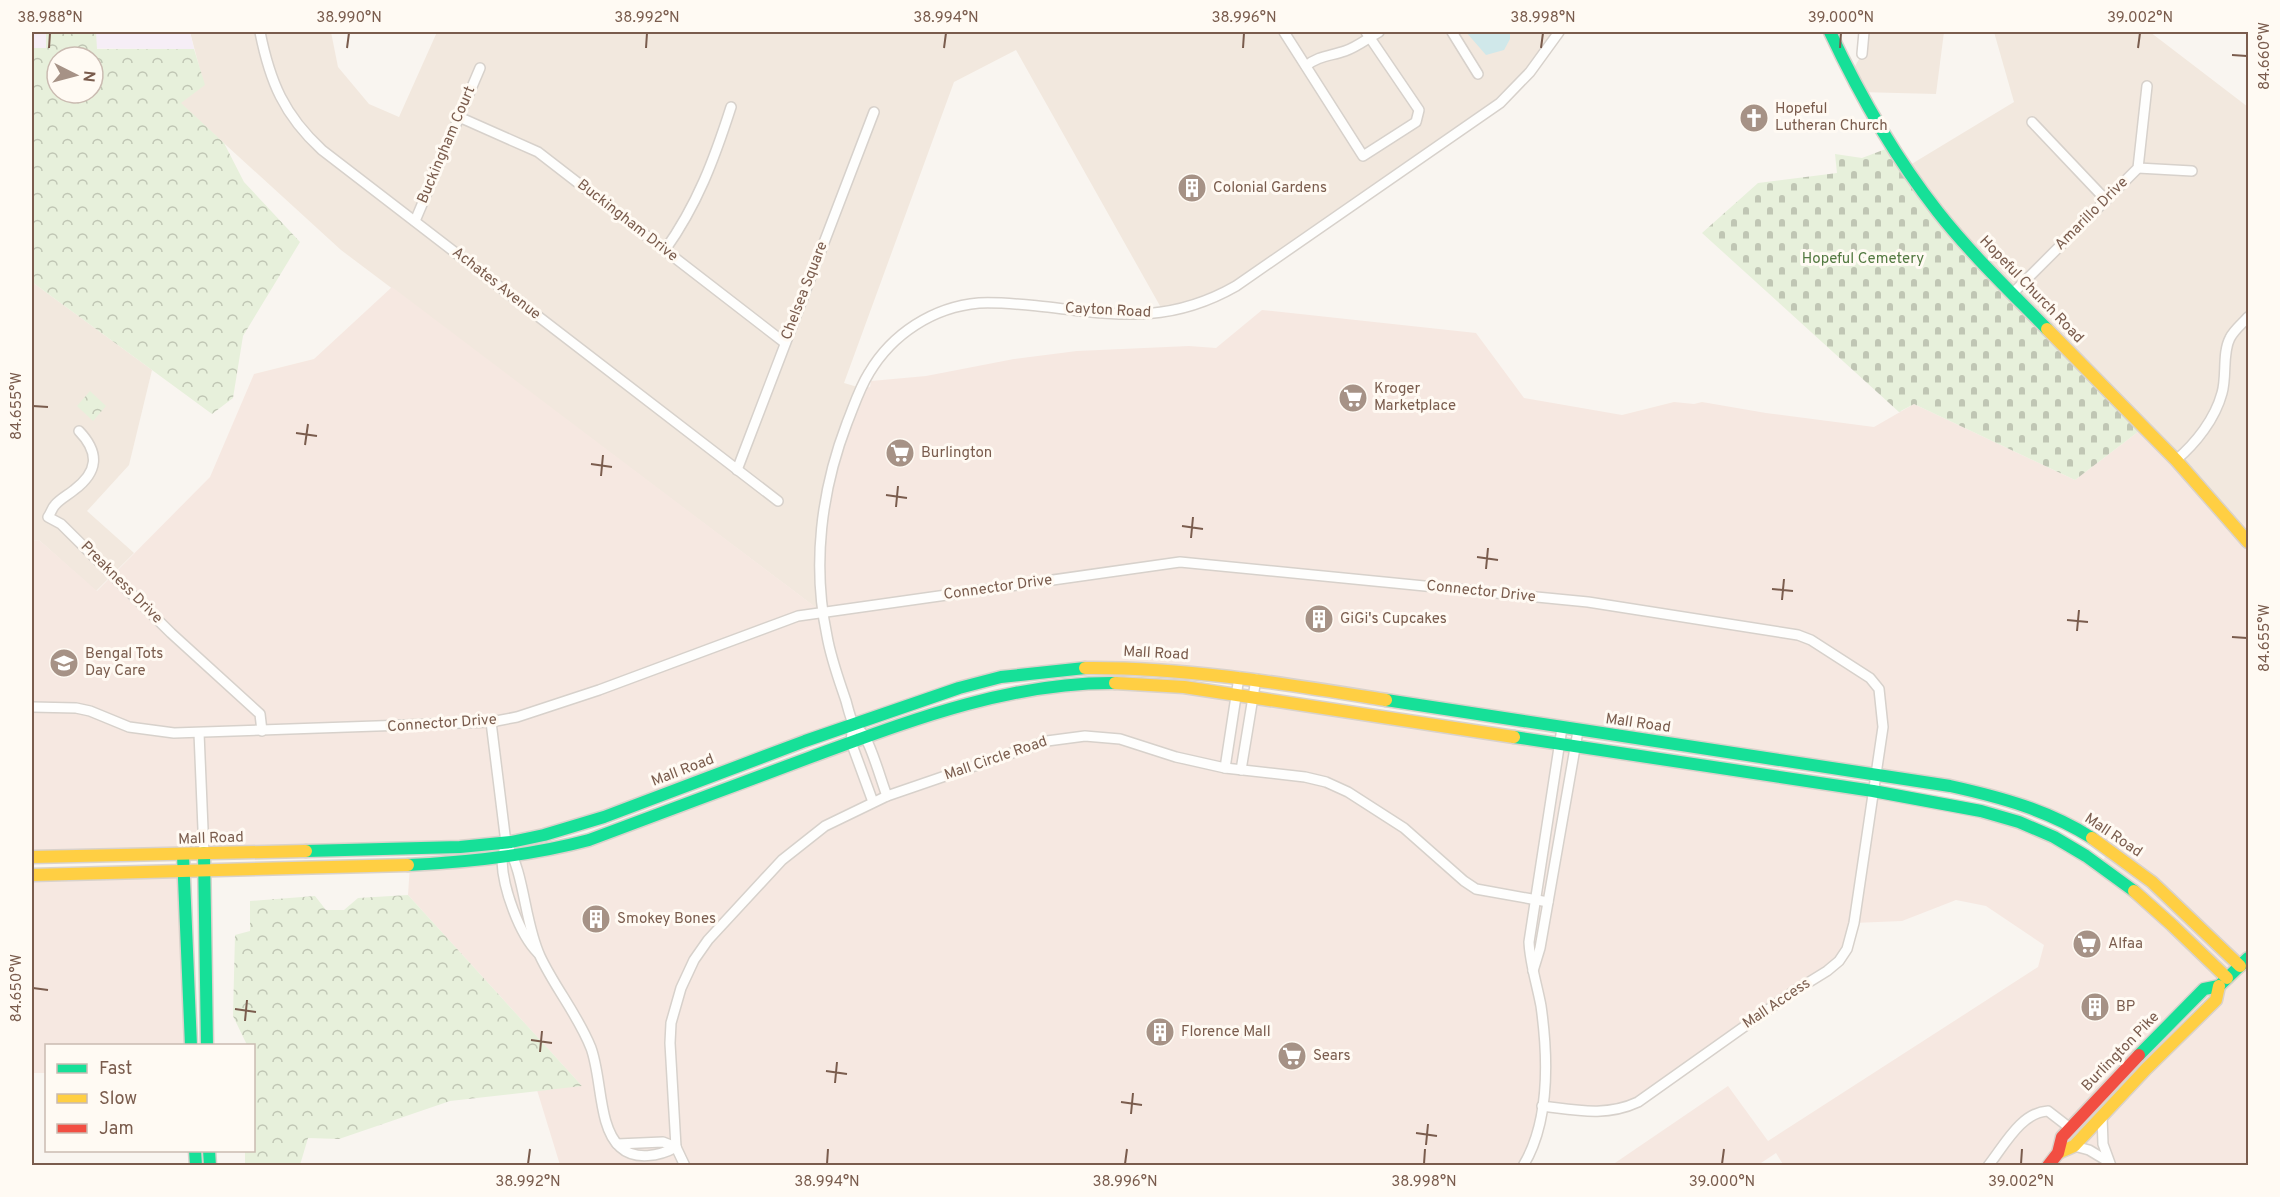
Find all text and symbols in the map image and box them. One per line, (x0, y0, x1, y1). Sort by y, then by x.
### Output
text: 38.988°N (17, 9, 83, 28)
text: 38.990°N (316, 9, 382, 28)
text: 38.992°N (614, 9, 680, 28)
text: 38.994°N (913, 9, 979, 28)
text: 38.996°N (1211, 9, 1277, 28)
text: 38.998°N (1510, 9, 1576, 28)
text: 39.000°N (1808, 9, 1874, 28)
text: 39.002°N (2107, 9, 2173, 28)
text: 84.660°W (2256, 22, 2275, 90)
north arrow (45, 45, 105, 105)
text: N (77, 70, 98, 83)
street label: Buckingham Court (414, 83, 480, 207)
place label: Hopeful Lutheran Church (1775, 100, 1888, 136)
church icon: Hopeful Lutheran Church (1738, 102, 1770, 134)
building icon: Colonial Gardens (1176, 172, 1208, 204)
street label: Amarillo Drive (2051, 173, 2133, 255)
street label: Buckingham Drive (573, 176, 681, 266)
place label: Colonial Gardens (1213, 179, 1327, 198)
street label: Hopeful Church Road (1975, 232, 2087, 348)
street label: Chelsea Square (777, 239, 833, 343)
street label: Achates Avenue (448, 243, 544, 325)
park label: Hopeful Cemetery (1802, 250, 1924, 269)
street label: Cayton Road (1064, 299, 1152, 323)
text: 84.655°W (8, 372, 27, 440)
place label: Kroger Marketplace (1374, 380, 1456, 416)
supermarket icon: Kroger Marketplace (1337, 382, 1369, 414)
supermarket icon: Burlington (884, 437, 916, 469)
place label: Burlington (921, 444, 992, 463)
street label: Preakness Drive (76, 538, 166, 628)
street label: Connector Drive (942, 571, 1054, 605)
street label: Connector Drive (1425, 577, 1537, 607)
building icon: GiGi's Cupcakes (1303, 603, 1335, 635)
text: 84.655°W (2256, 604, 2275, 672)
place label: GiGi's Cupcakes (1340, 610, 1447, 629)
street label: Mall Road (1123, 643, 1189, 665)
place label: Bengal Tots Day Care (85, 645, 163, 681)
school or university icon: Bengal Tots Day Care (48, 647, 80, 679)
street label: Mall Road (1604, 710, 1672, 738)
street label: Connector Drive (387, 711, 497, 737)
street label: Mall Circle Road (942, 733, 1050, 785)
street label: Mall Road (649, 750, 717, 792)
street label: Mall Road (2080, 810, 2146, 862)
street label: Mall Road (178, 828, 244, 850)
building icon: Smokey Bones (580, 903, 612, 935)
place label: Smokey Bones (617, 910, 716, 929)
supermarket icon: Alfaa (2071, 928, 2103, 960)
place label: Alfaa (2108, 935, 2143, 954)
text: 84.650°W (8, 954, 27, 1022)
street label: Mall Access (1740, 974, 1814, 1034)
building icon: BP (2079, 991, 2111, 1023)
place label: BP (2116, 998, 2135, 1017)
street label: Burlington Pike (2078, 1008, 2164, 1096)
building icon: Florence Mall (1144, 1016, 1176, 1048)
place label: Florence Mall (1181, 1023, 1271, 1042)
supermarket icon: Sears (1276, 1040, 1308, 1072)
legend (45, 1044, 255, 1152)
place label: Sears (1313, 1047, 1351, 1066)
text: Fast (99, 1058, 132, 1081)
text: Slow (99, 1088, 137, 1111)
text: Jam (99, 1118, 134, 1141)
text: 38.992°N (495, 1173, 561, 1192)
text: 38.994°N (794, 1173, 860, 1192)
text: 38.996°N (1092, 1173, 1158, 1192)
text: 38.998°N (1391, 1173, 1457, 1192)
text: 39.000°N (1689, 1173, 1755, 1192)
text: 39.002°N (1988, 1173, 2054, 1192)

